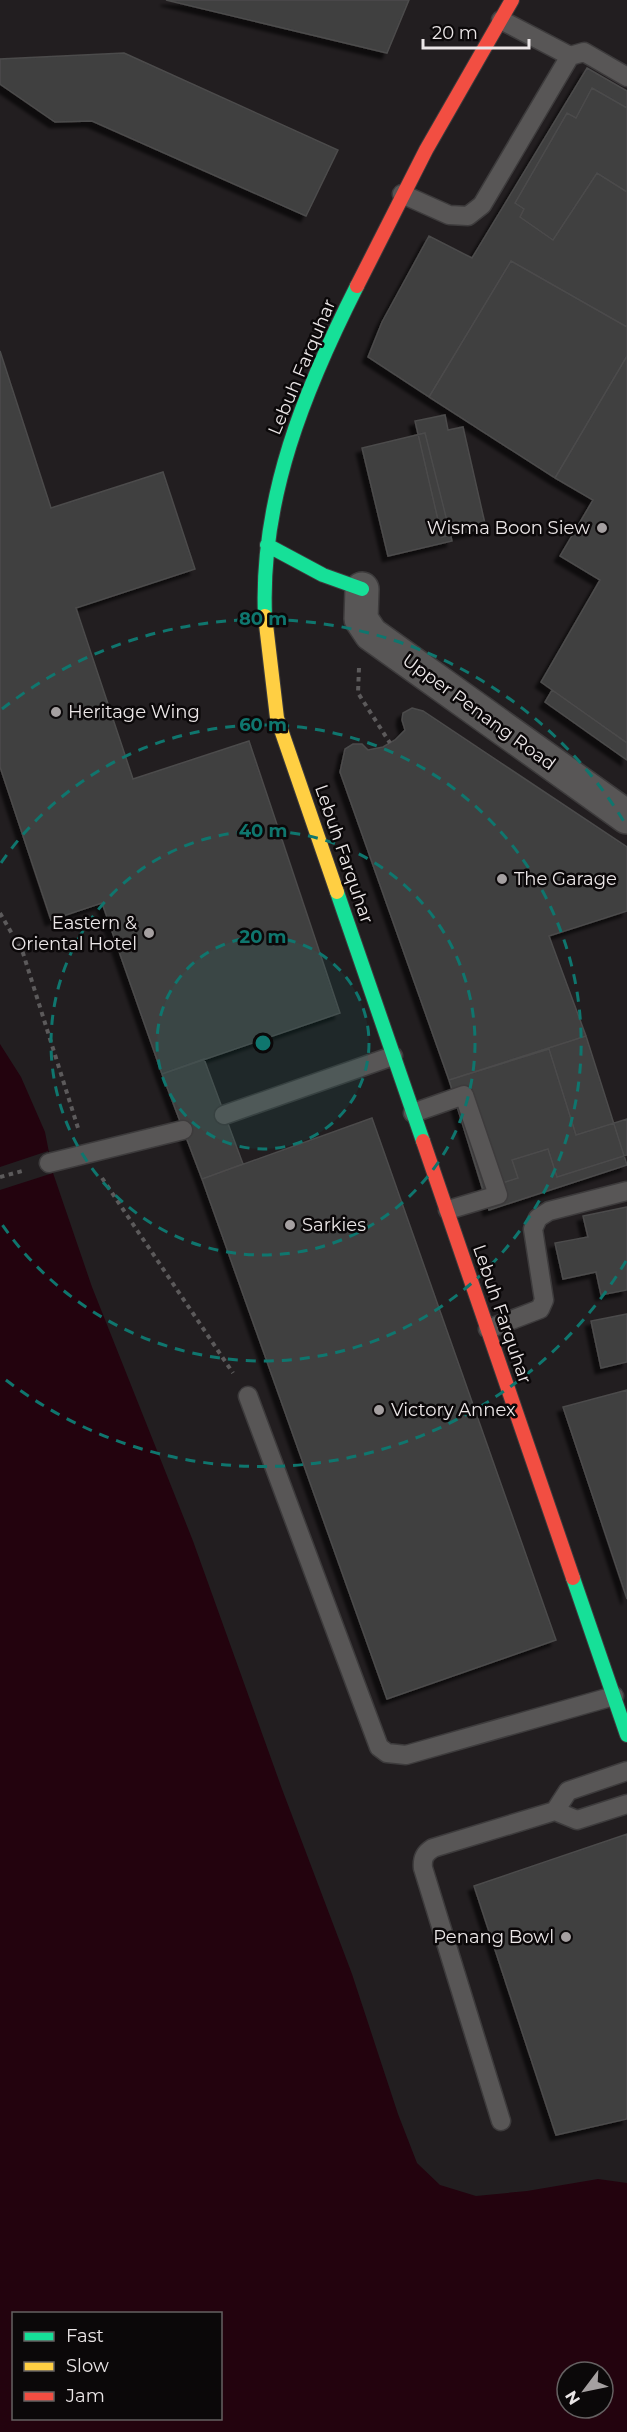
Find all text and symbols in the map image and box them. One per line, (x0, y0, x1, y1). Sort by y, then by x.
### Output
scale bar (423, 12, 530, 50)
text: 20 m (432, 22, 478, 44)
street label: Lebuh Farquhar (263, 296, 341, 438)
place label: Wisma Boon Siew (427, 517, 590, 539)
marker: Wisma Boon Siew (595, 521, 609, 535)
text: 80 m (239, 608, 287, 630)
street label: Upper Penang Road (398, 649, 560, 775)
place label: Heritage Wing (68, 701, 200, 723)
marker: Heritage Wing (49, 705, 63, 719)
text: 60 m (239, 714, 287, 736)
street label: Lebuh Farquhar (310, 782, 378, 926)
text: 40 m (239, 820, 287, 842)
place label: The Garage (514, 868, 617, 890)
marker: The Garage (495, 872, 509, 886)
place label: Eastern & Oriental Hotel (11, 912, 137, 955)
marker: Eastern & Oriental Hotel (142, 926, 156, 940)
text: 20 m (240, 926, 286, 948)
centre of rings (253, 1033, 273, 1053)
place label: Sarkies (302, 1214, 366, 1236)
marker: Sarkies (283, 1218, 297, 1232)
street label: Lebuh Farquhar (468, 1242, 536, 1386)
place label: Victory Annex (391, 1399, 516, 1421)
marker: Victory Annex (372, 1403, 386, 1417)
place label: Penang Bowl (433, 1926, 554, 1948)
marker: Penang Bowl (559, 1930, 573, 1944)
legend (12, 2312, 222, 2420)
text: Fast (66, 2325, 104, 2347)
text: Slow (66, 2355, 109, 2377)
north arrow (555, 2360, 615, 2420)
text: Jam (65, 2385, 105, 2407)
text: N (561, 2387, 584, 2408)

